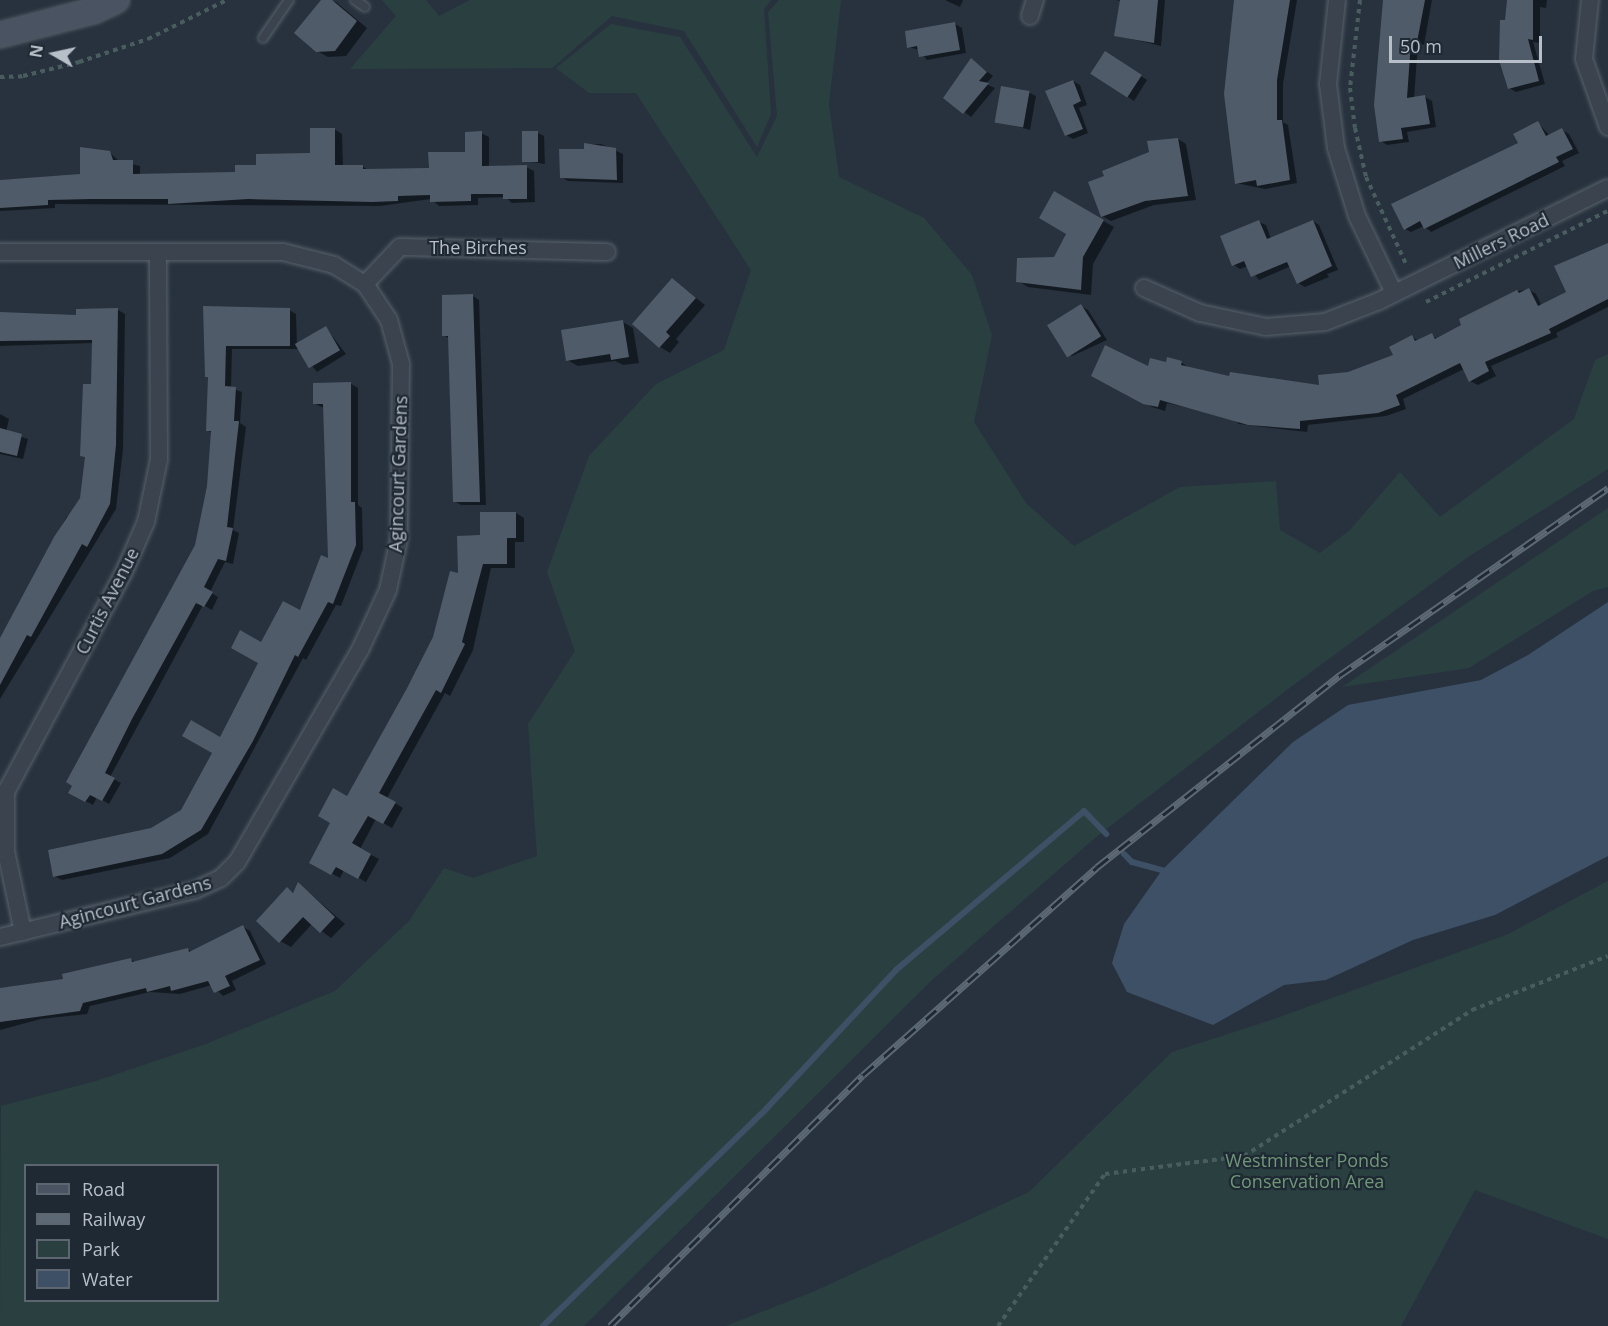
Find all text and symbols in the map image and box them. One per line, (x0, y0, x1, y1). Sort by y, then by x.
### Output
north arrow (24, 24, 84, 84)
scale bar (1392, 24, 1545, 62)
text: 50 m (1400, 34, 1442, 58)
text: N (24, 43, 48, 59)
street label: Millers Road (1450, 209, 1552, 273)
street label: The Birches (429, 236, 527, 258)
street label: Agincourt Gardens (384, 395, 412, 553)
street label: Curtis Avenue (71, 544, 143, 658)
street label: Agincourt Gardens (56, 871, 214, 933)
park label: Westminster Ponds Conservation Area (1225, 1150, 1389, 1192)
legend (24, 1164, 219, 1302)
text: Road (82, 1177, 125, 1201)
text: Railway (82, 1207, 145, 1231)
text: Park (82, 1237, 120, 1261)
text: Water (82, 1267, 133, 1291)

